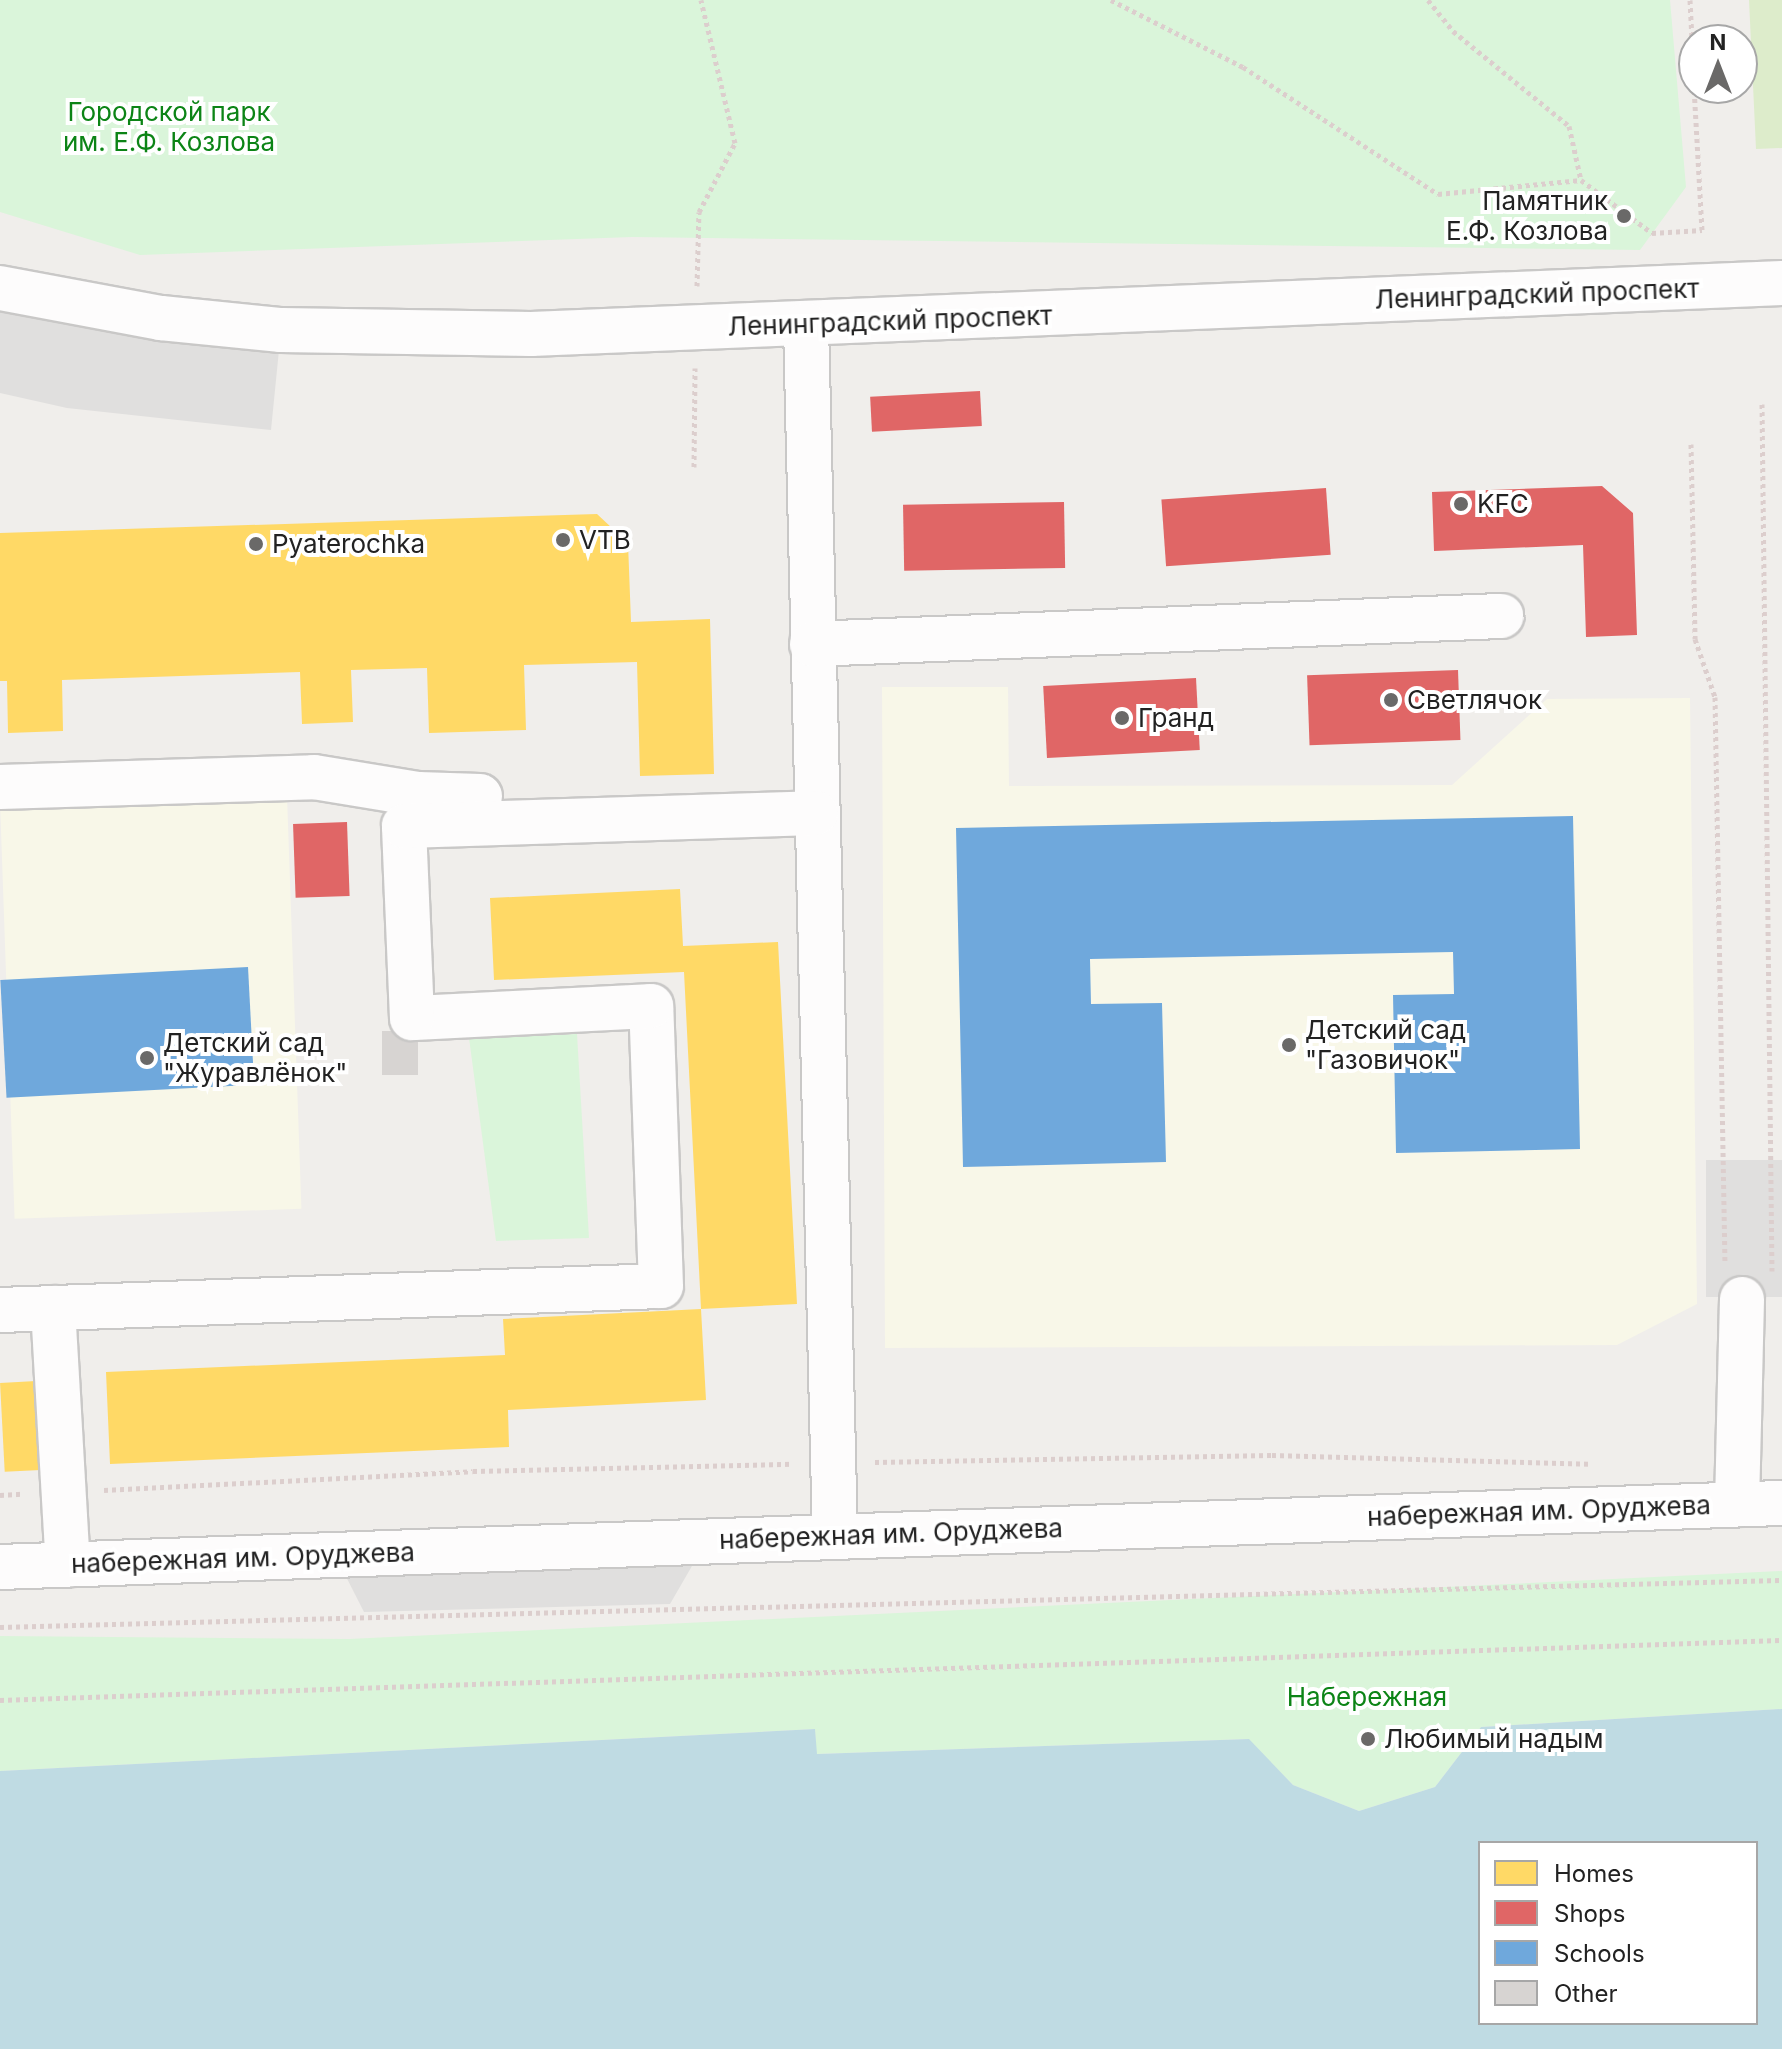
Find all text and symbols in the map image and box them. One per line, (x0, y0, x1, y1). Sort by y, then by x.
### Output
north arrow (1678, 24, 1758, 104)
text: N (1710, 29, 1726, 55)
park label: Городской парк им. Е.Ф. Козлова (63, 96, 275, 158)
place label: Памятник Е.Ф. Козлова (1446, 185, 1608, 246)
marker: Памятник Е.Ф. Козлова (1615, 207, 1633, 225)
street label: Ленинградский проспект (1374, 273, 1700, 315)
street label: Ленинградский проспект (727, 300, 1053, 342)
place label: KFC (1477, 488, 1529, 520)
marker: KFC (1452, 495, 1470, 513)
place label: VTB (579, 524, 631, 556)
place label: Pyaterochka (272, 528, 425, 560)
marker: VTB (554, 531, 572, 549)
marker: Pyaterochka (247, 535, 265, 553)
place label: Светлячок (1407, 684, 1542, 716)
marker: Светлячок (1382, 691, 1400, 709)
place label: Гранд (1138, 702, 1214, 734)
marker: Гранд (1113, 709, 1131, 727)
place label: Детский сад "Газовичок" (1305, 1014, 1466, 1076)
place label: Детский сад "Журавлёнок" (163, 1027, 347, 1088)
marker: Детский сад "Газовичок" (1280, 1036, 1298, 1054)
marker: Детский сад "Журавлёнок" (138, 1049, 156, 1067)
street label: набережная им. Оруджева (1367, 1489, 1711, 1533)
street label: набережная им. Оруджева (719, 1512, 1063, 1556)
street label: набережная им. Оруджева (71, 1536, 415, 1580)
park label: Набережная (1287, 1681, 1447, 1713)
place label: Любимый надым (1384, 1723, 1603, 1755)
marker: Любимый надым (1359, 1730, 1377, 1748)
legend (1478, 1841, 1758, 2025)
text: Homes (1554, 1859, 1634, 1888)
text: Shops (1554, 1899, 1625, 1928)
text: Schools (1554, 1939, 1645, 1968)
text: Other (1554, 1979, 1617, 2008)

